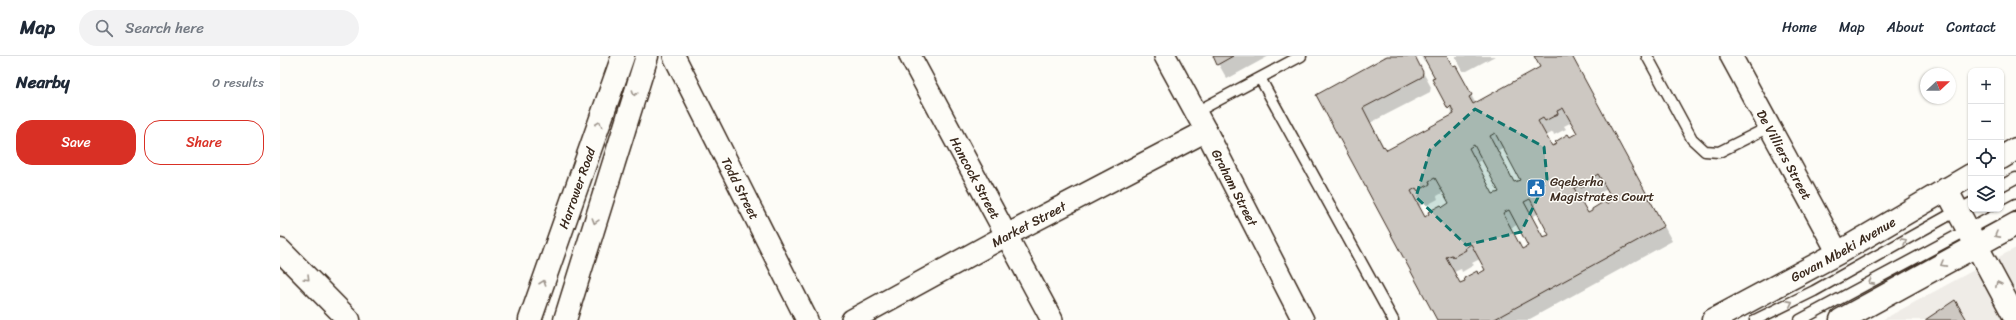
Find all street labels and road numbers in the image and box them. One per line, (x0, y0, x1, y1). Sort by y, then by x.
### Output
street label: De Villiers Street (1751, 105, 1819, 204)
street label: Hancock Street (944, 132, 1007, 223)
street label: Harrower Road (552, 143, 602, 232)
street label: Graham Street (1206, 145, 1265, 231)
street label: Todd Street (715, 153, 766, 224)
street label: Market Street (987, 194, 1071, 253)
street label: Govan Mbeki Avenue (1786, 210, 1900, 288)

